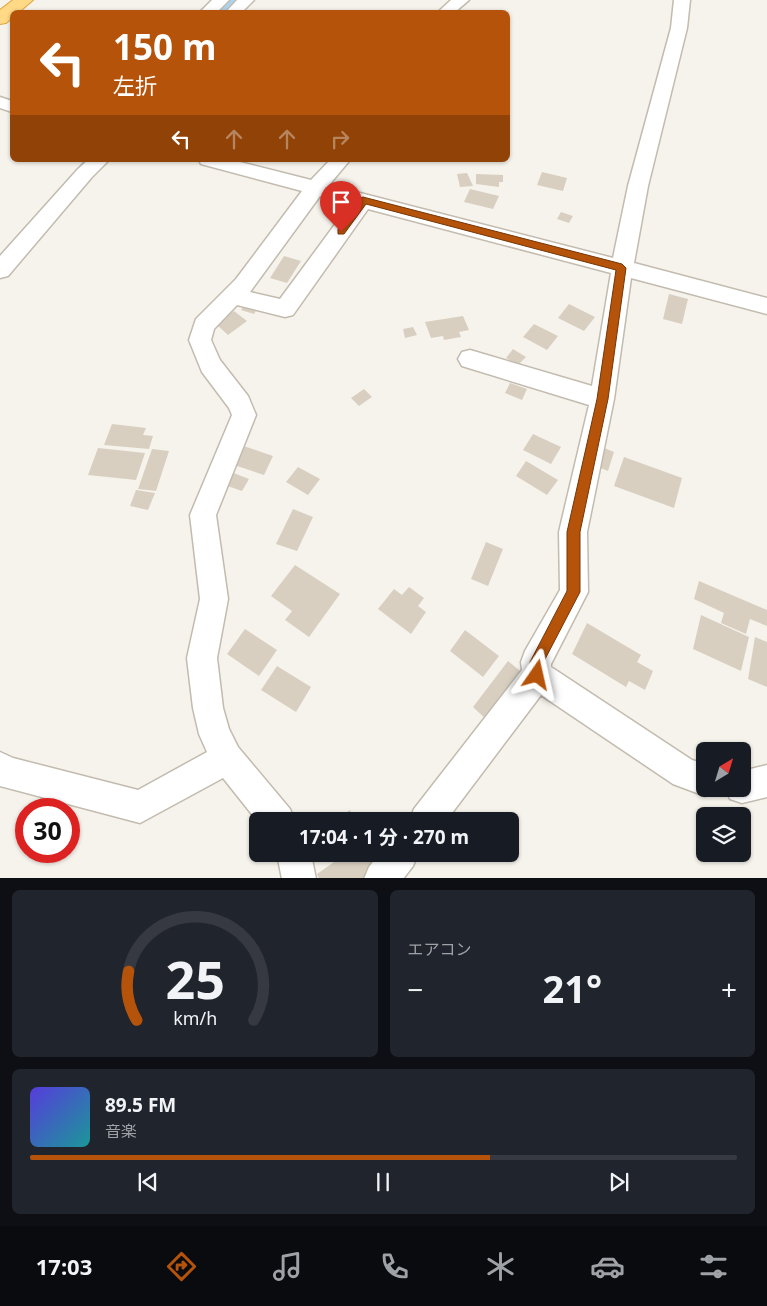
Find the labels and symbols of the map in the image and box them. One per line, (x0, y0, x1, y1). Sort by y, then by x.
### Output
pin (320, 181, 362, 232)
position arrow (510, 648, 562, 700)
north arrow (696, 742, 751, 798)
speed limit sign: 30 (15, 798, 80, 863)

